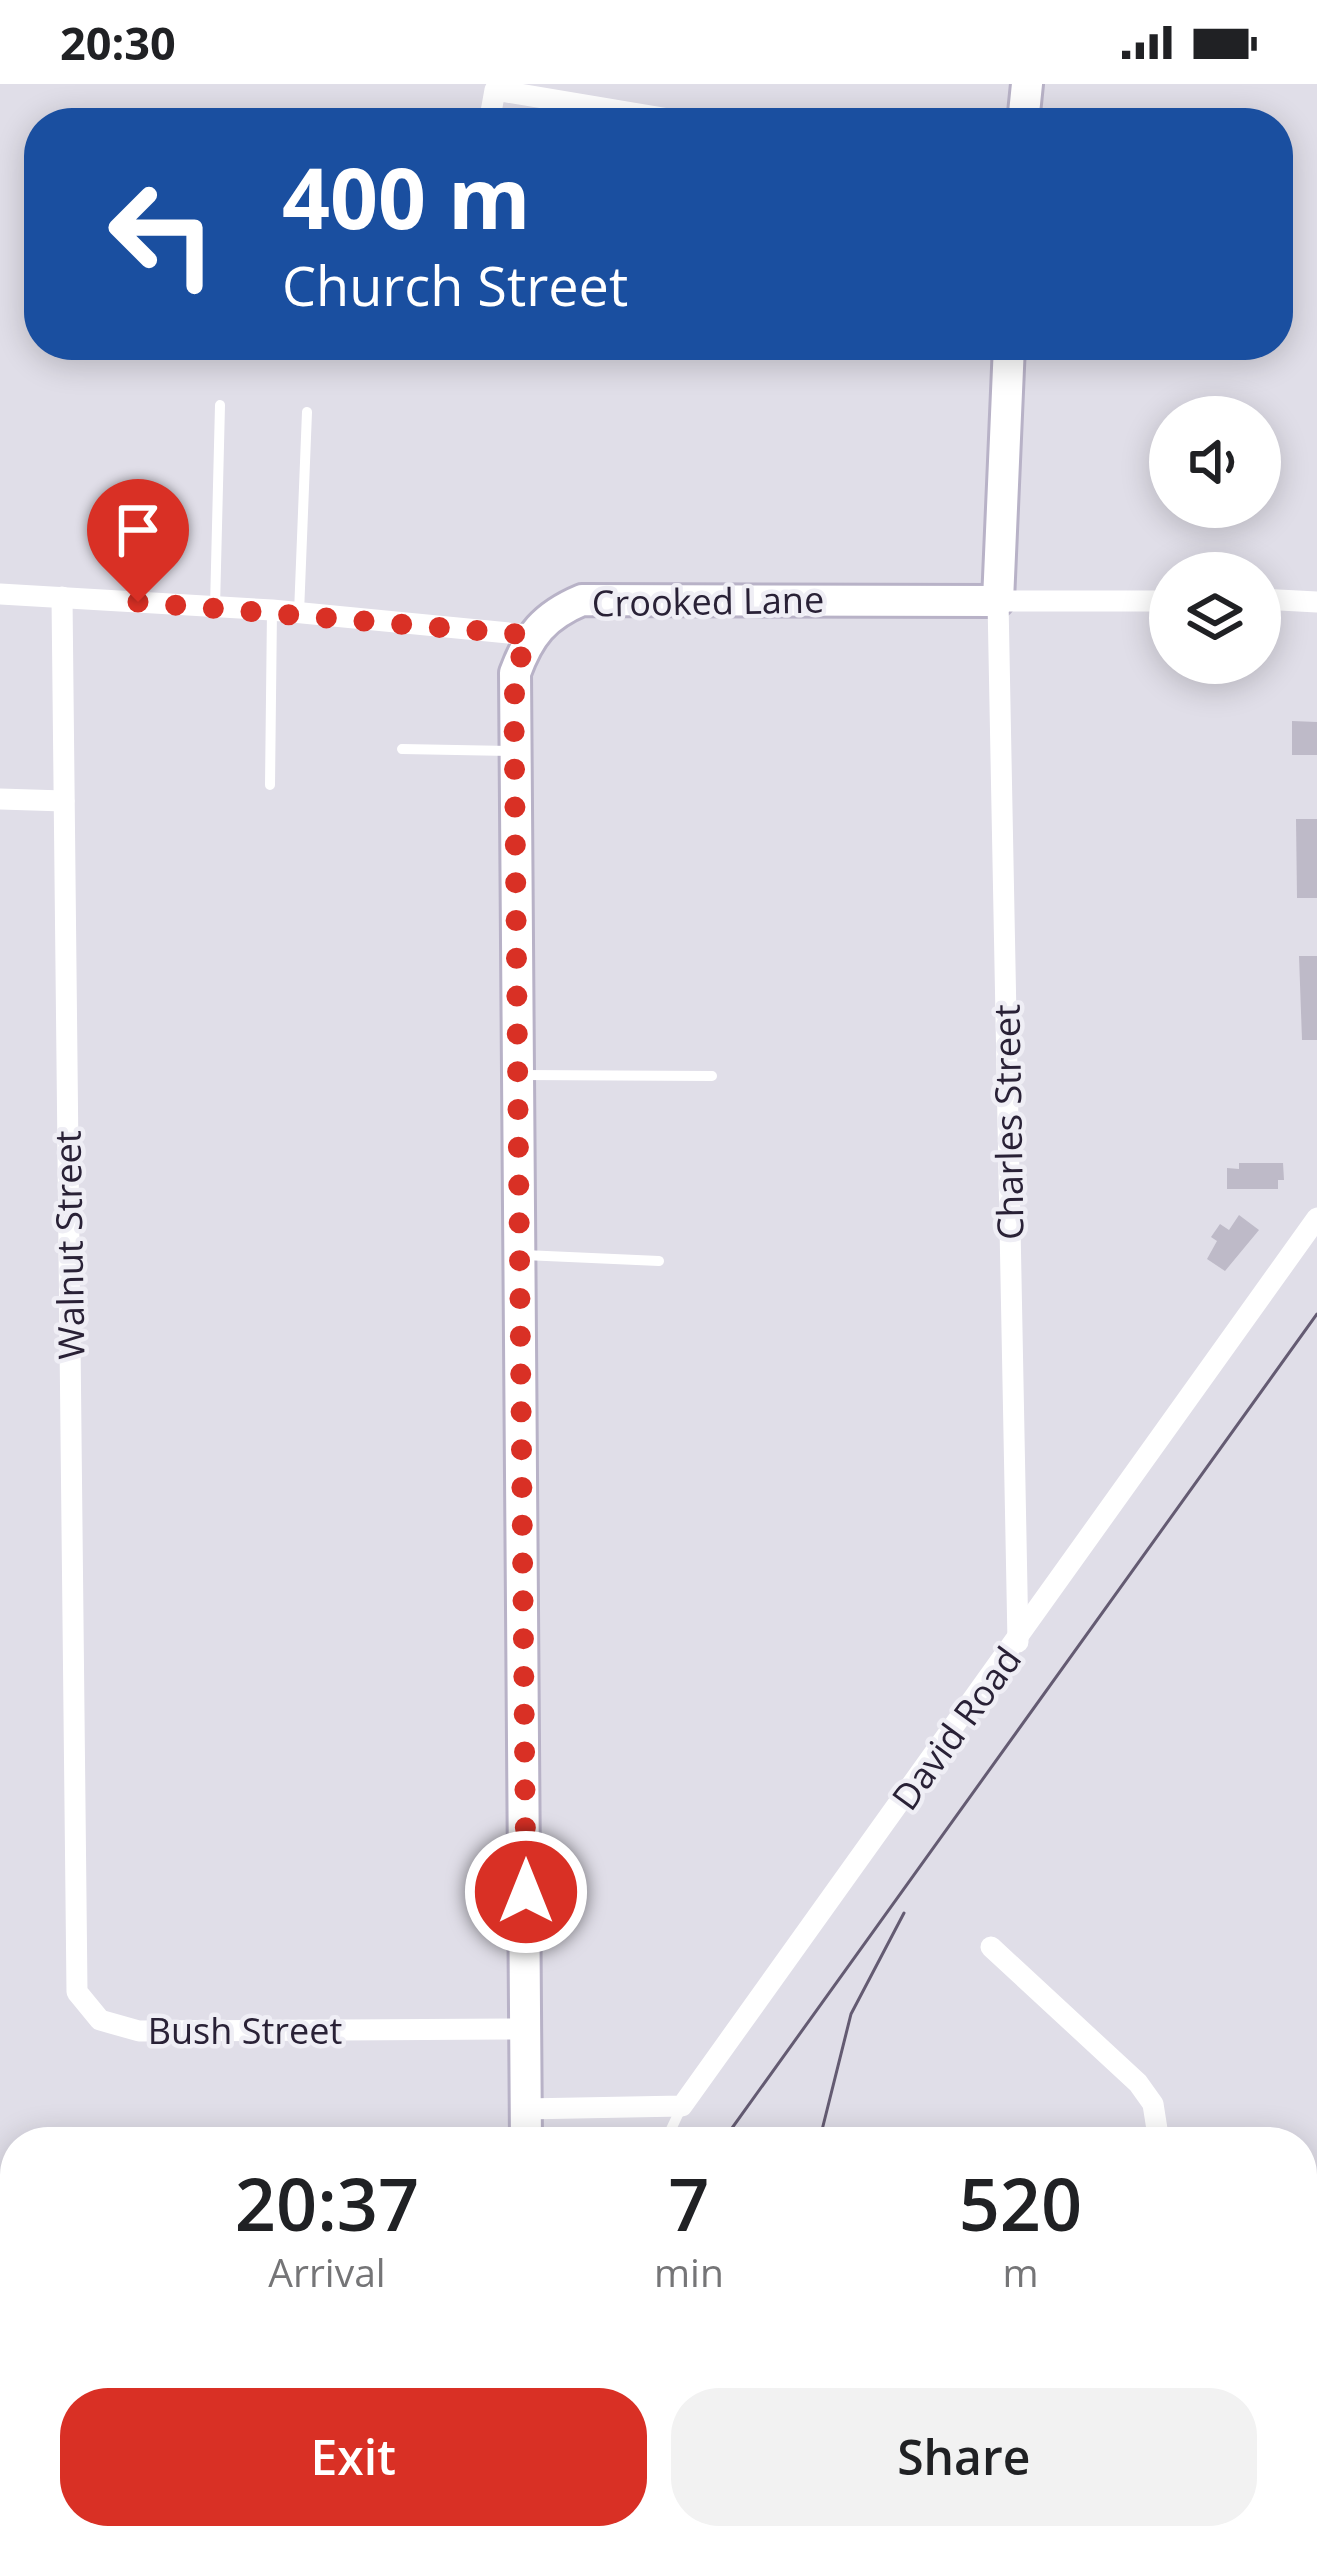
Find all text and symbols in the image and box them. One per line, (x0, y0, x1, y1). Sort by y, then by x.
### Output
text: 20:30 (60, 12, 176, 73)
text: 400 m (282, 139, 530, 254)
icon: left (84, 156, 240, 312)
text: Church Street (282, 248, 628, 322)
map controls (1149, 396, 1281, 684)
button: sound (1149, 396, 1281, 528)
pin (87, 479, 189, 602)
icon: arrive (105, 497, 171, 563)
button: layers (1149, 552, 1281, 684)
street label: Crooked Lane (591, 574, 825, 628)
street label: Charles Street (981, 1004, 1035, 1240)
street label: Walnut Street (43, 1130, 95, 1360)
street label: David Road (880, 1637, 1032, 1819)
position arrow (463, 1829, 589, 1955)
street label: Bush Street (148, 2006, 342, 2055)
text: 20:37 (235, 2154, 419, 2252)
text: 7 (668, 2154, 710, 2252)
text: 520 (959, 2154, 1082, 2252)
text: Arrival (268, 2245, 386, 2298)
text: min (654, 2245, 724, 2298)
text: m (1002, 2245, 1038, 2298)
button: Exit (60, 2388, 647, 2526)
button: Share (671, 2388, 1257, 2526)

